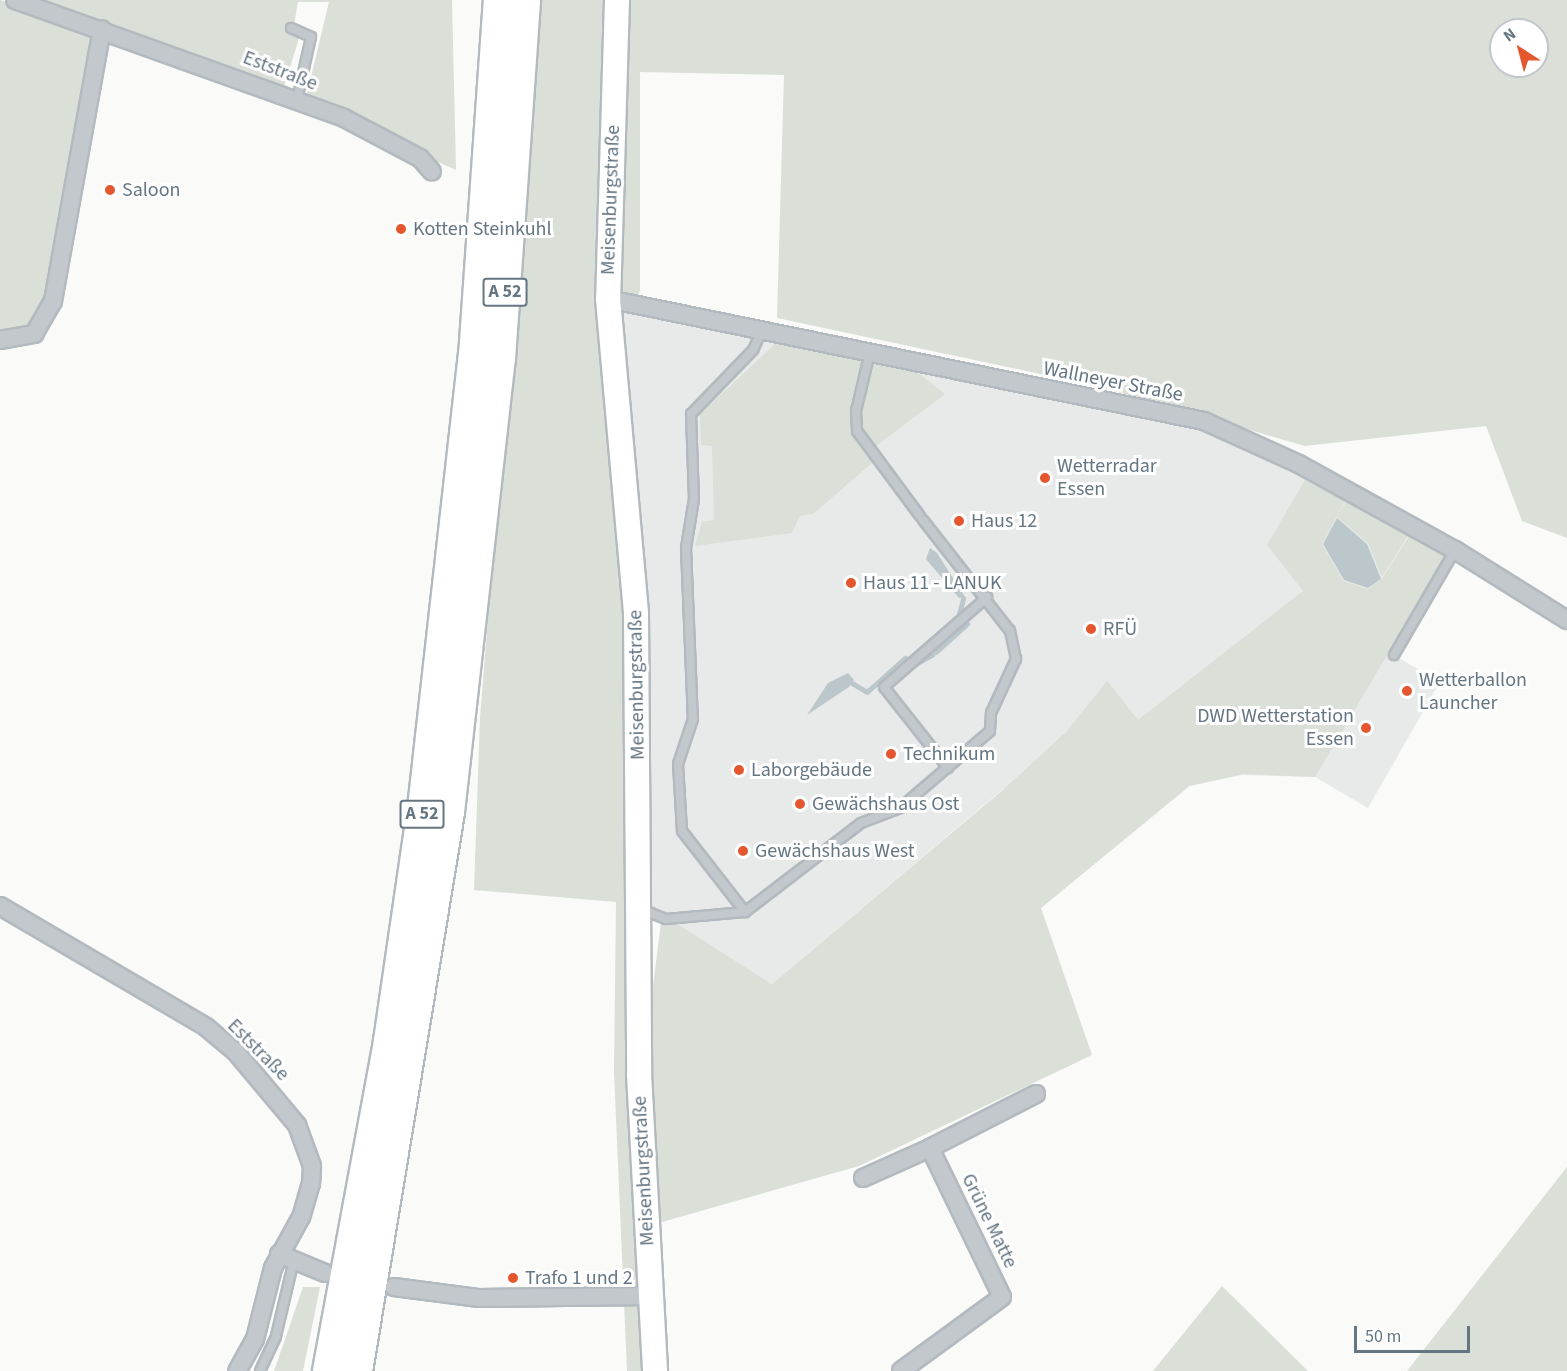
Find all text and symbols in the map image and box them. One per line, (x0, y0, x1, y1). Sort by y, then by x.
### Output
north arrow (1489, 18, 1549, 78)
text: N (1499, 23, 1520, 47)
street label: Eststraße (239, 46, 321, 96)
street label: Meisenburgstraße (596, 125, 626, 275)
place label: Saloon (122, 178, 180, 202)
marker: Saloon (103, 183, 117, 197)
place label: Kotten Steinkuhl (413, 217, 552, 241)
marker: Kotten Steinkuhl (394, 222, 408, 236)
road number: A 52 (482, 277, 528, 307)
street label: Wallneyer Straße (1041, 357, 1185, 407)
place label: Wetterradar Essen (1057, 454, 1157, 501)
marker: Wetterradar Essen (1038, 471, 1052, 485)
place label: Haus 12 (971, 509, 1037, 533)
marker: Haus 12 (952, 514, 966, 528)
place label: Haus 11 - LANUK (863, 571, 1002, 595)
marker: Haus 11 - LANUK (844, 576, 858, 590)
street label: Meisenburgstraße (624, 610, 650, 760)
place label: RFÜ (1103, 617, 1137, 641)
marker: RFÜ (1084, 622, 1098, 636)
place label: Wetterballon Launcher (1419, 668, 1527, 715)
marker: Wetterballon Launcher (1400, 684, 1414, 698)
place label: DWD Wetterstation Essen (1197, 704, 1354, 751)
marker: DWD Wetterstation Essen (1359, 721, 1373, 735)
place label: Technikum (903, 742, 995, 766)
marker: Technikum (884, 747, 898, 761)
place label: Laborgebäude (751, 758, 872, 782)
marker: Laborgebäude (732, 763, 746, 777)
place label: Gewächshaus Ost (812, 792, 959, 816)
marker: Gewächshaus Ost (793, 797, 807, 811)
road number: A 52 (400, 799, 444, 829)
place label: Gewächshaus West (755, 839, 915, 863)
marker: Gewächshaus West (736, 844, 750, 858)
street label: Eststraße (222, 1014, 294, 1086)
street label: Meisenburgstraße (628, 1095, 660, 1247)
street label: Grüne Matte (956, 1170, 1022, 1272)
place label: Trafo 1 und 2 (525, 1266, 633, 1290)
marker: Trafo 1 und 2 (506, 1271, 520, 1285)
scale bar (1357, 1314, 1472, 1352)
text: 50 m (1365, 1324, 1401, 1349)

